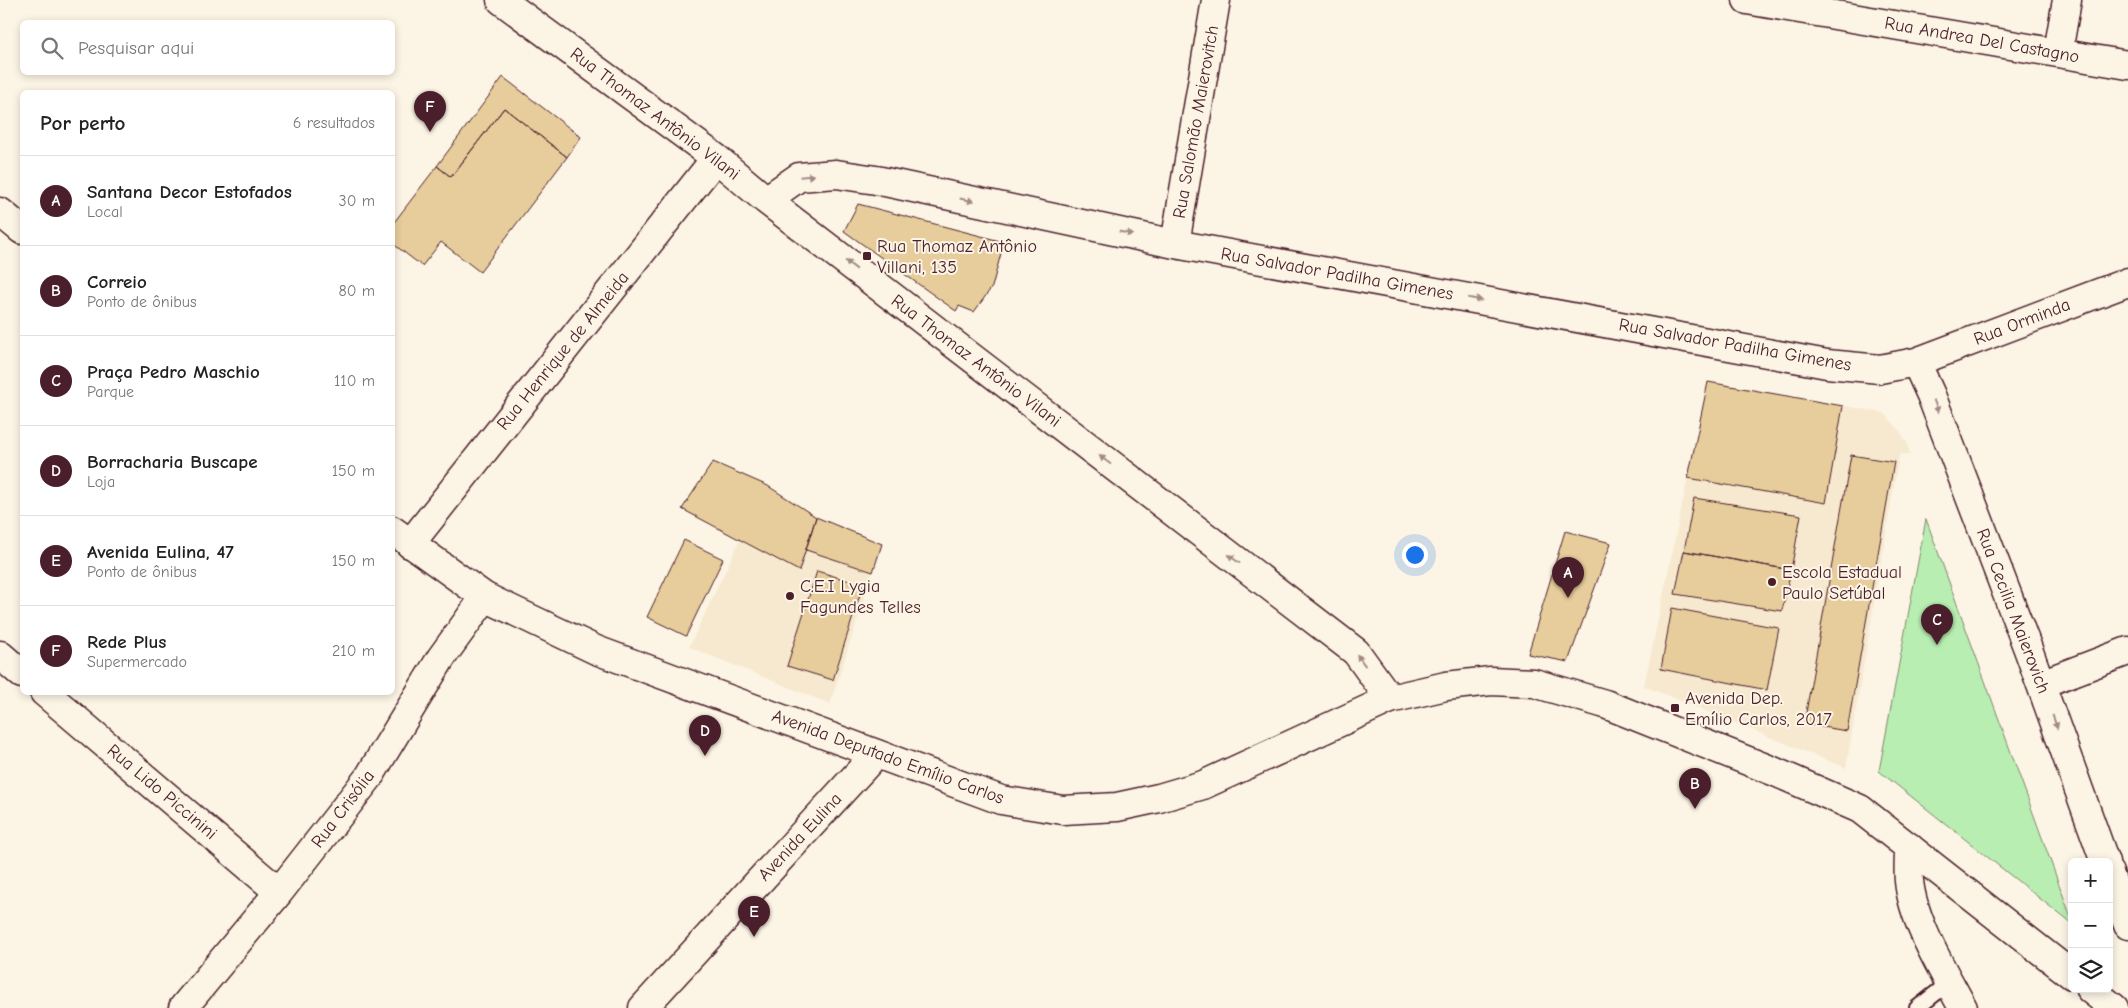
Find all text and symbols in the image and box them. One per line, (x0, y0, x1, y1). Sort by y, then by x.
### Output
street label: Rua Andrea Del Castagno (1883, 13, 2081, 67)
search box (20, 20, 395, 75)
street label: Rua Salomão Maierovitch (1169, 24, 1223, 220)
icon: search (38, 34, 66, 62)
text: Pesquisar aqui (78, 37, 194, 59)
street label: Rua Thomaz Antônio Vilani (566, 43, 744, 185)
pin: F (414, 91, 446, 132)
text: Por perto (40, 111, 125, 135)
text: 6 resultados (293, 114, 375, 132)
one-way arrow (800, 172, 816, 180)
text: Santana Decor Estofados (87, 181, 292, 203)
text: A (52, 192, 60, 210)
text: 30 m (339, 192, 375, 210)
one-way arrow (960, 196, 976, 204)
text: Local (87, 203, 123, 221)
one-way arrow (1119, 230, 1135, 238)
place label: Rua Thomaz Antônio Villani, 135 (877, 236, 1037, 278)
street label: Rua Salvador Padilha Gimenes (1219, 243, 1455, 305)
marker: Rua Thomaz Antônio Villani, 135 (861, 250, 873, 262)
one-way arrow (845, 260, 858, 271)
street label: Rua Henrique de Almeida (493, 268, 633, 434)
text: Correio (87, 271, 147, 293)
text: B (51, 282, 61, 300)
text: 80 m (338, 282, 375, 300)
street label: Rua Thomaz Antônio Vilani (887, 290, 1065, 432)
text: Ponto de ônibus (87, 293, 197, 311)
street label: Rua Orminda (1971, 294, 2073, 350)
one-way arrow (1467, 296, 1483, 304)
street label: Rua Salvador Padilha Gimenes (1617, 314, 1853, 376)
text: Praça Pedro Maschio (87, 361, 260, 383)
text: C (51, 372, 61, 390)
text: 110 m (334, 372, 375, 390)
text: Parque (87, 383, 134, 401)
one-way arrow (1933, 399, 1940, 414)
text: Borracharia Buscape (87, 451, 257, 473)
one-way arrow (1098, 455, 1112, 465)
text: D (51, 462, 61, 480)
text: 150 m (332, 462, 375, 480)
text: Loja (87, 473, 115, 491)
street label: Rua Cecilia Maierovich (1972, 526, 2054, 696)
text: Avenida Eulina, 47 (87, 541, 234, 563)
your location (1402, 542, 1428, 568)
text: E (51, 552, 61, 570)
text: 150 m (332, 552, 375, 570)
one-way arrow (1227, 554, 1241, 564)
pin: A (1552, 557, 1584, 598)
place label: Escola Estadual Paulo Setúbal (1782, 562, 1902, 604)
text: Ponto de ônibus (87, 563, 197, 581)
place label: C.E.I Lygia Fagundes Telles (800, 576, 921, 618)
marker: Escola Estadual Paulo Setúbal (1766, 576, 1778, 588)
marker: C.E.I Lygia Fagundes Telles (784, 590, 796, 602)
pin: C (1921, 604, 1953, 645)
text: Rede Plus (87, 631, 166, 653)
text: F (51, 642, 61, 660)
text: 210 m (332, 642, 375, 660)
text: Supermercado (87, 653, 187, 671)
one-way arrow (1356, 653, 1366, 667)
place label: Avenida Dep. Emílio Carlos, 2017 (1685, 688, 1832, 730)
marker: Avenida Dep. Emílio Carlos, 2017 (1669, 702, 1681, 714)
street label: Avenida Deputado Emílio Carlos (769, 705, 1007, 809)
pin: D (689, 715, 721, 756)
one-way arrow (2051, 715, 2059, 730)
street label: Rua Lido Piccinini (103, 740, 221, 844)
street label: Rua Crisólia (307, 766, 379, 852)
pin: B (1679, 768, 1711, 809)
street label: Avenida Eulina (754, 789, 846, 885)
map controls (2068, 858, 2113, 993)
button: + (2068, 858, 2113, 903)
pin: E (738, 896, 770, 937)
button: − (2068, 903, 2113, 948)
button: layers (2068, 948, 2113, 993)

